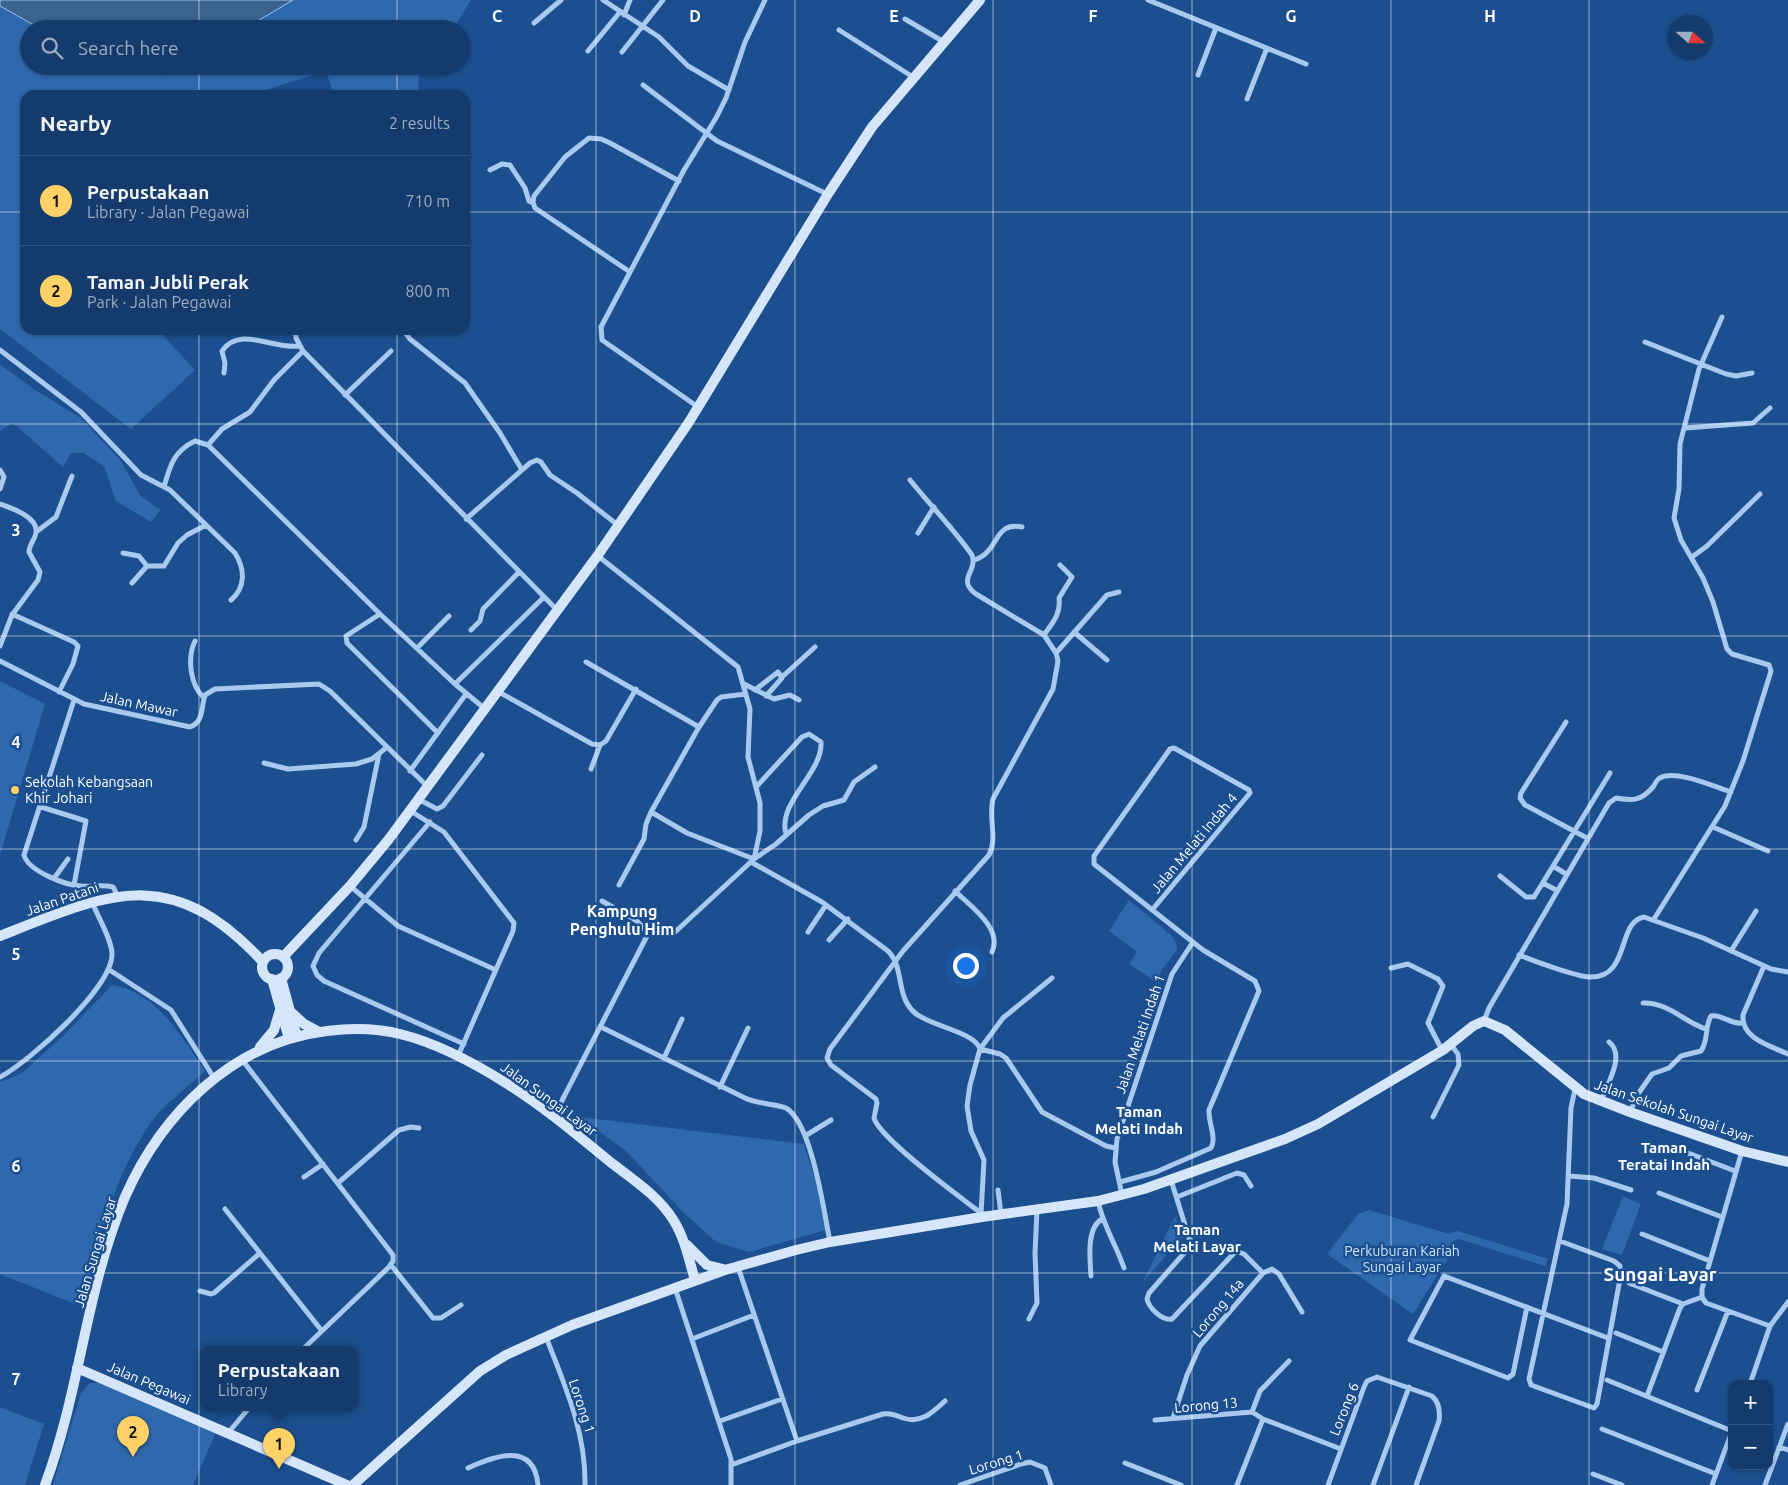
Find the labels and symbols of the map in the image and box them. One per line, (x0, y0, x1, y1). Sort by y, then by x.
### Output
text: C (492, 7, 502, 25)
text: D (689, 7, 701, 25)
text: E (889, 7, 899, 25)
text: F (1089, 7, 1098, 25)
text: G (1285, 7, 1297, 25)
text: H (1484, 7, 1496, 25)
north arrow (1668, 15, 1713, 60)
text: 3 (11, 521, 21, 539)
street label: Jalan Mawar (99, 688, 180, 720)
text: 4 (11, 733, 21, 751)
place label: Sekolah Kebangsaan Khir Johari (25, 774, 153, 806)
marker: Sekolah Kebangsaan Khir Johari (9, 784, 21, 796)
street label: Jalan Melati Indah 4 (1148, 790, 1240, 896)
street label: Jalan Patani (24, 879, 100, 919)
district label: Kampung Penghulu Him (570, 902, 674, 938)
text: 5 (11, 945, 21, 963)
your location (953, 953, 979, 979)
street label: Jalan Melati Indah 1 (1112, 972, 1168, 1096)
street label: Jalan Sungai Layar (498, 1059, 601, 1140)
street label: Jalan Sekolah Sungai Layar (1592, 1076, 1756, 1146)
district label: Taman Melati Indah (1095, 1103, 1183, 1137)
district label: Taman Teratai Indah (1618, 1139, 1710, 1173)
text: 6 (11, 1157, 21, 1175)
street label: Jalan Sungai Layar (71, 1194, 120, 1309)
district label: Taman Melati Layar (1153, 1221, 1242, 1255)
park label: Perkuburan Kariah Sungai Layar (1344, 1243, 1460, 1275)
district label: Sungai Layar (1603, 1263, 1717, 1285)
street label: Lorong 14a (1189, 1276, 1247, 1340)
street label: Jalan Pegawai (105, 1358, 193, 1408)
text: 7 (11, 1370, 21, 1388)
street label: Lorong 1 (566, 1377, 598, 1435)
street label: Lorong 6 (1326, 1380, 1362, 1438)
street label: Lorong 13 (1174, 1394, 1238, 1416)
pin: 2 (117, 1416, 149, 1457)
pin: 1 (263, 1428, 295, 1469)
street label: Lorong 1 (967, 1446, 1025, 1478)

